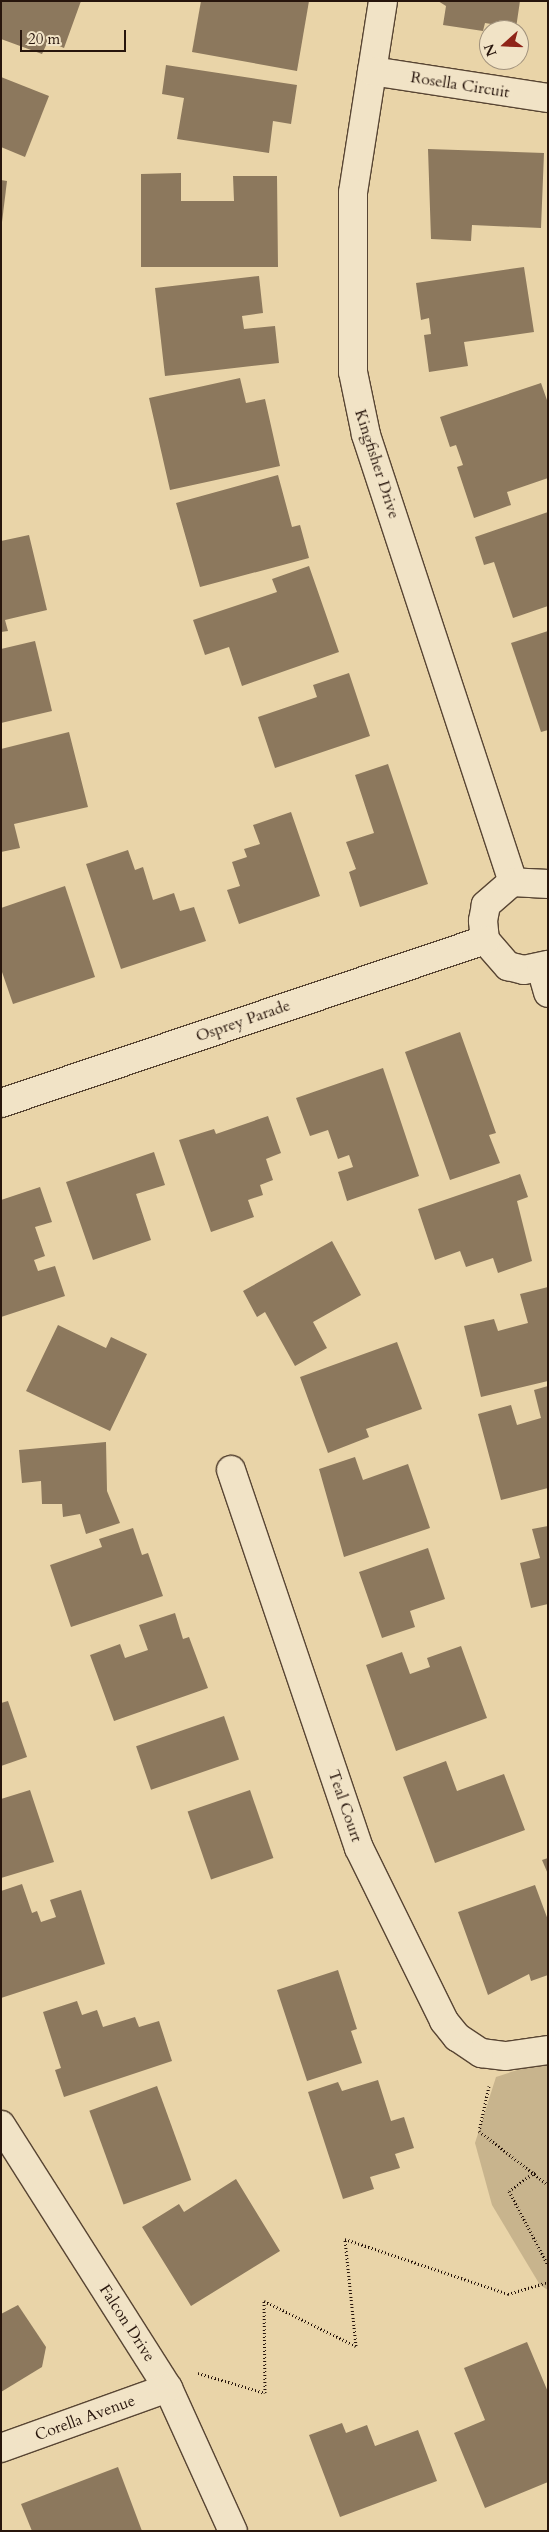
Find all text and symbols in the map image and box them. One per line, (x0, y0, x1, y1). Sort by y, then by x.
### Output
scale bar (22, 20, 129, 52)
north arrow (479, 20, 529, 70)
text: 20 m (28, 29, 60, 49)
text: N (479, 41, 501, 59)
street label: Rosella Circuit (409, 68, 511, 102)
street label: Kingfisher Drive (350, 407, 404, 521)
street label: Osprey Parade (193, 996, 293, 1046)
street label: Teal Court (324, 1767, 366, 1845)
street label: Falcon Drive (95, 2281, 159, 2365)
street label: Corella Avenue (32, 2391, 138, 2445)

